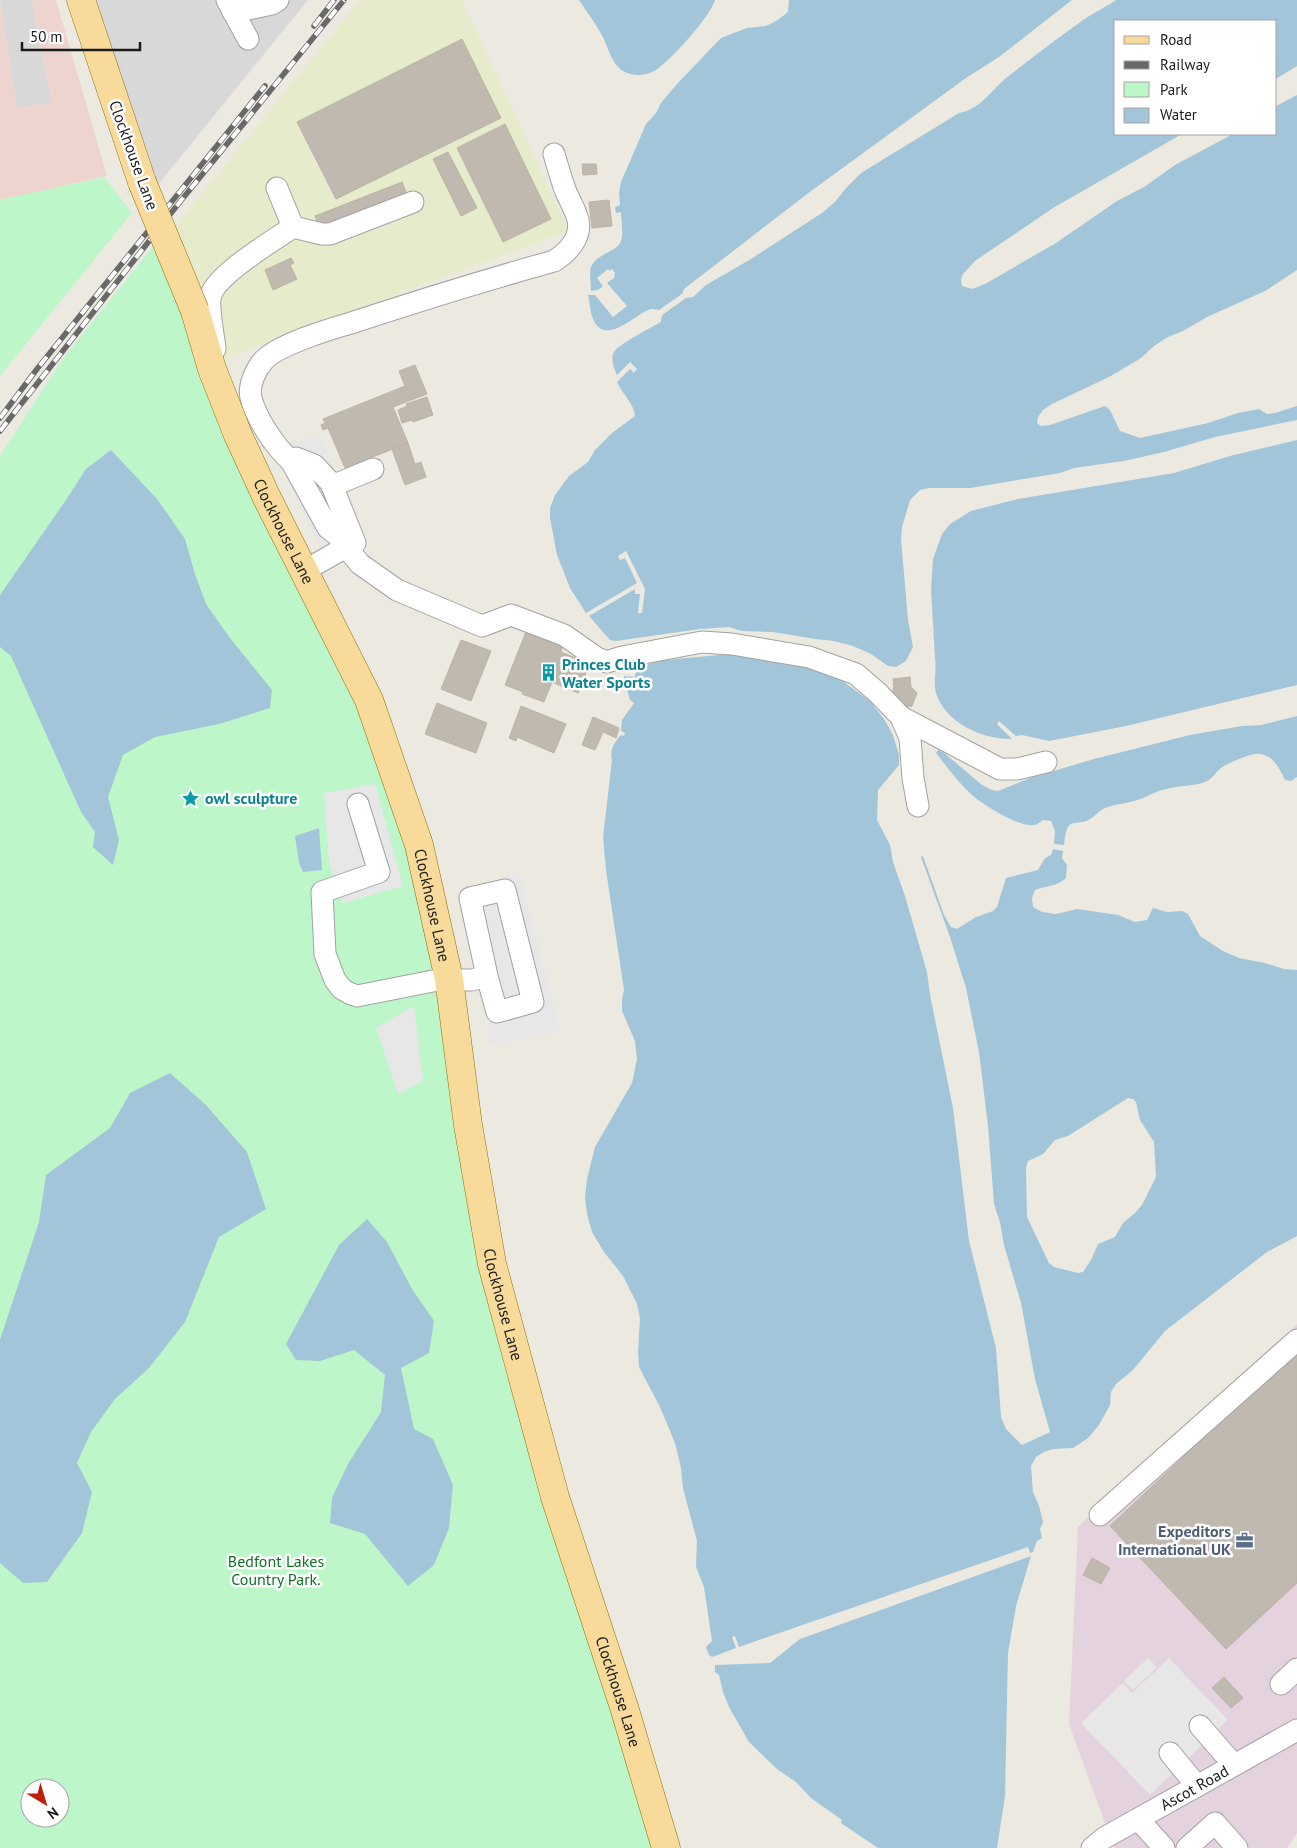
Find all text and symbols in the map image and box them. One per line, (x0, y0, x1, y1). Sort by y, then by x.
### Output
scale bar (22, 20, 140, 52)
legend (1114, 20, 1277, 135)
text: 50 m (30, 27, 63, 46)
text: Road (1160, 30, 1192, 49)
text: Railway (1160, 55, 1210, 74)
text: Park (1160, 80, 1188, 99)
street label: Clockhouse Lane (105, 97, 163, 213)
text: Water (1160, 105, 1197, 124)
street label: Clockhouse Lane (249, 475, 319, 587)
place label: Princes Club Water Sports (562, 654, 651, 692)
building icon: Princes Club Water Sports (538, 663, 558, 683)
place icon: owl sculpture (181, 788, 201, 808)
place label: owl sculpture (205, 788, 297, 808)
street label: Clockhouse Lane (410, 847, 455, 964)
street label: Clockhouse Lane (479, 1247, 528, 1363)
place label: Expeditors International UK (1118, 1521, 1231, 1559)
office icon: Expeditors International UK (1235, 1530, 1255, 1550)
park label: Bedfont Lakes Country Park. (228, 1551, 324, 1589)
street label: Clockhouse Lane (591, 1634, 645, 1749)
street label: Ascot Road (1157, 1760, 1232, 1815)
north arrow (20, 1778, 70, 1828)
text: N (44, 1803, 62, 1823)

